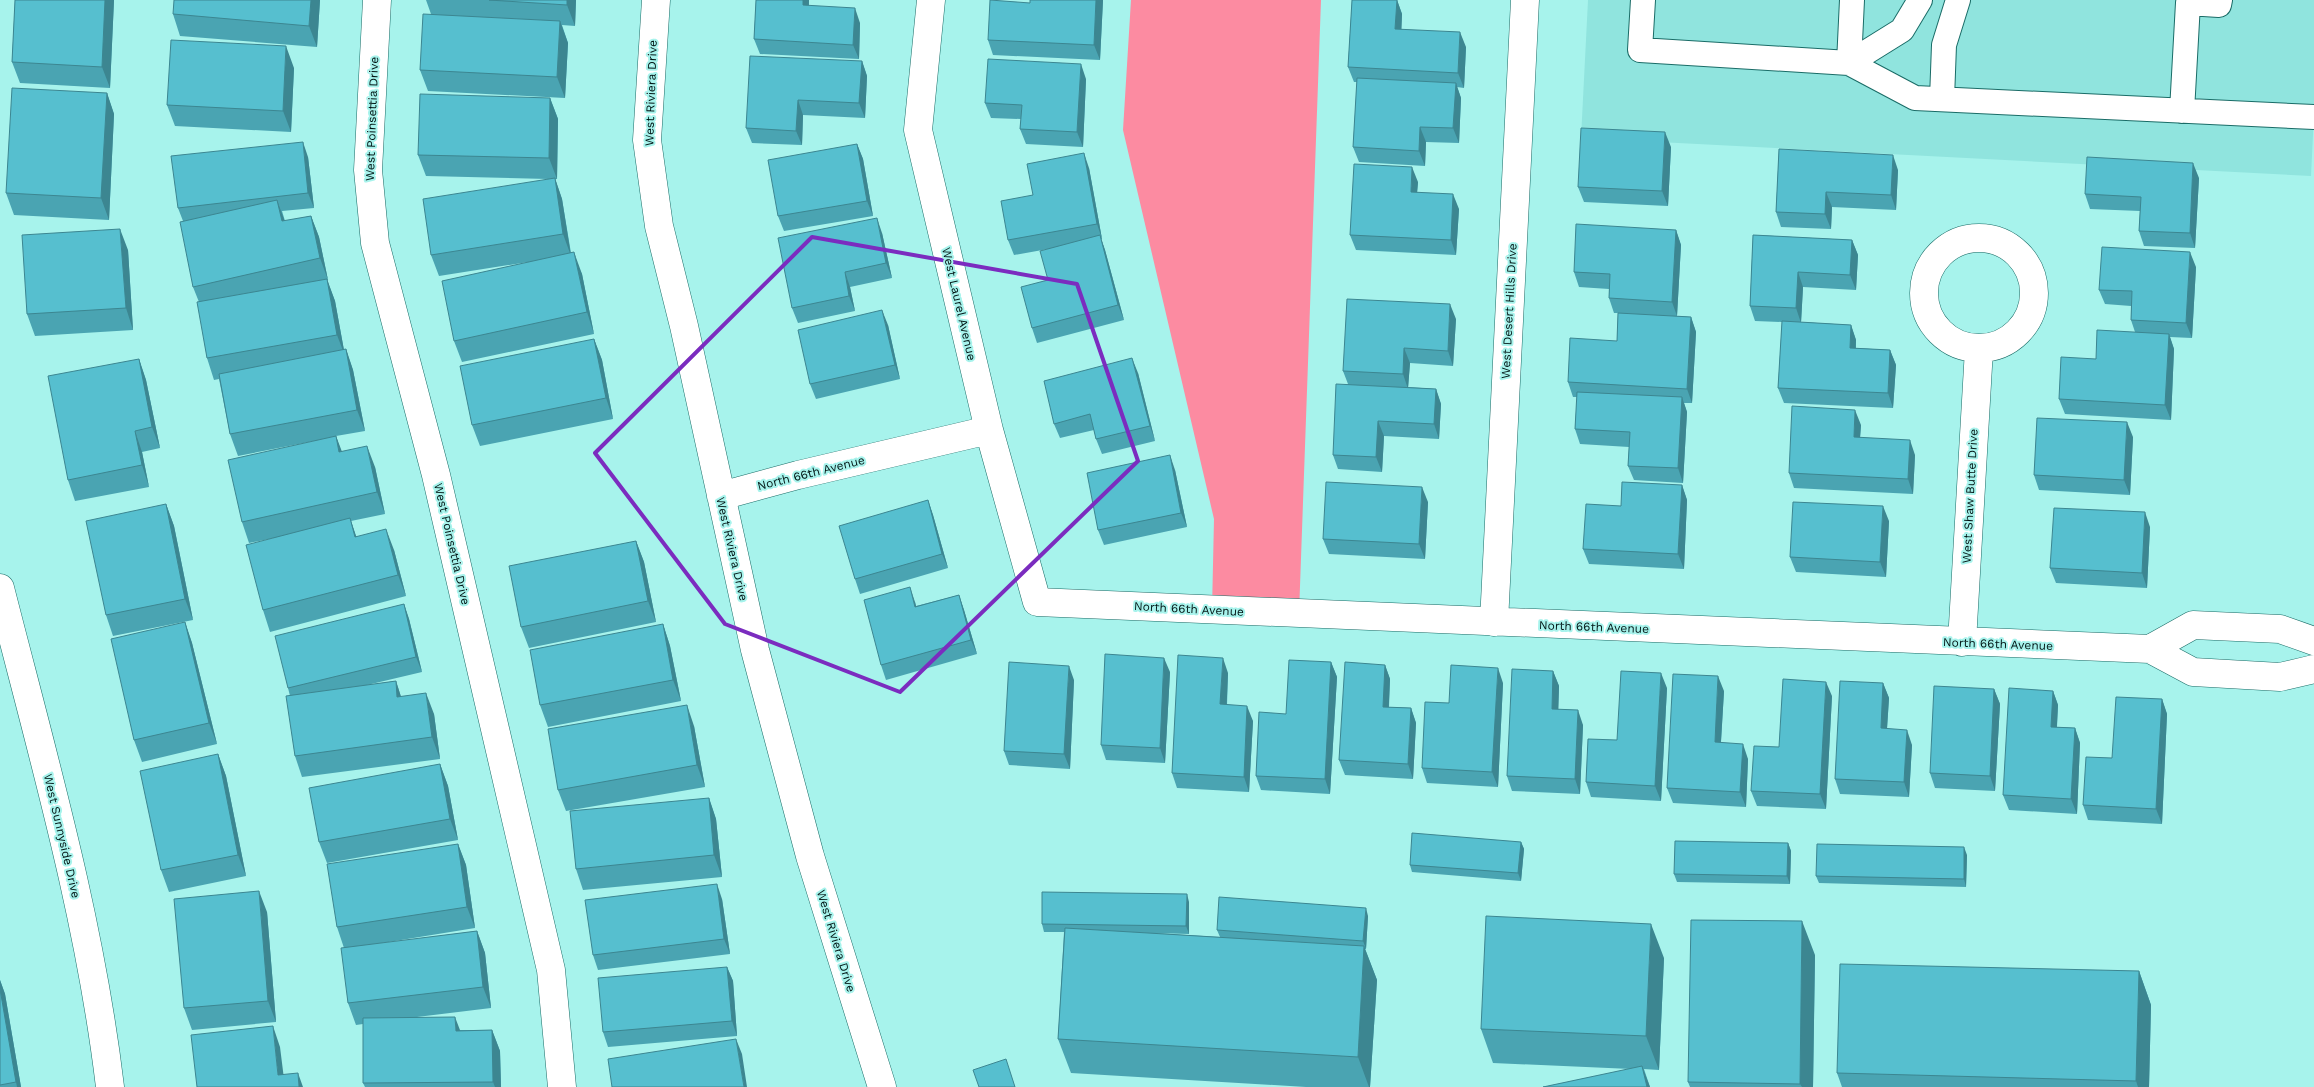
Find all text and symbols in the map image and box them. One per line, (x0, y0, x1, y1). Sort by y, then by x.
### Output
street label: West Riviera Drive (642, 40, 660, 146)
street label: West Poinsettia Drive (363, 56, 381, 181)
street label: West Desert Hills Drive (1498, 243, 1520, 379)
street label: West Laurel Avenue (939, 246, 979, 362)
street label: West Shaw Butte Drive (1959, 428, 1981, 564)
street label: North 66th Avenue (756, 453, 866, 493)
street label: West Poinsettia Drive (431, 482, 473, 606)
street label: West Riviera Drive (713, 496, 751, 602)
street label: North 66th Avenue (1134, 599, 1244, 619)
street label: North 66th Avenue (1539, 618, 1649, 636)
street label: North 66th Avenue (1943, 635, 2053, 653)
street label: West Sunnyside Drive (41, 772, 83, 900)
street label: West Riviera Drive (814, 888, 858, 994)

